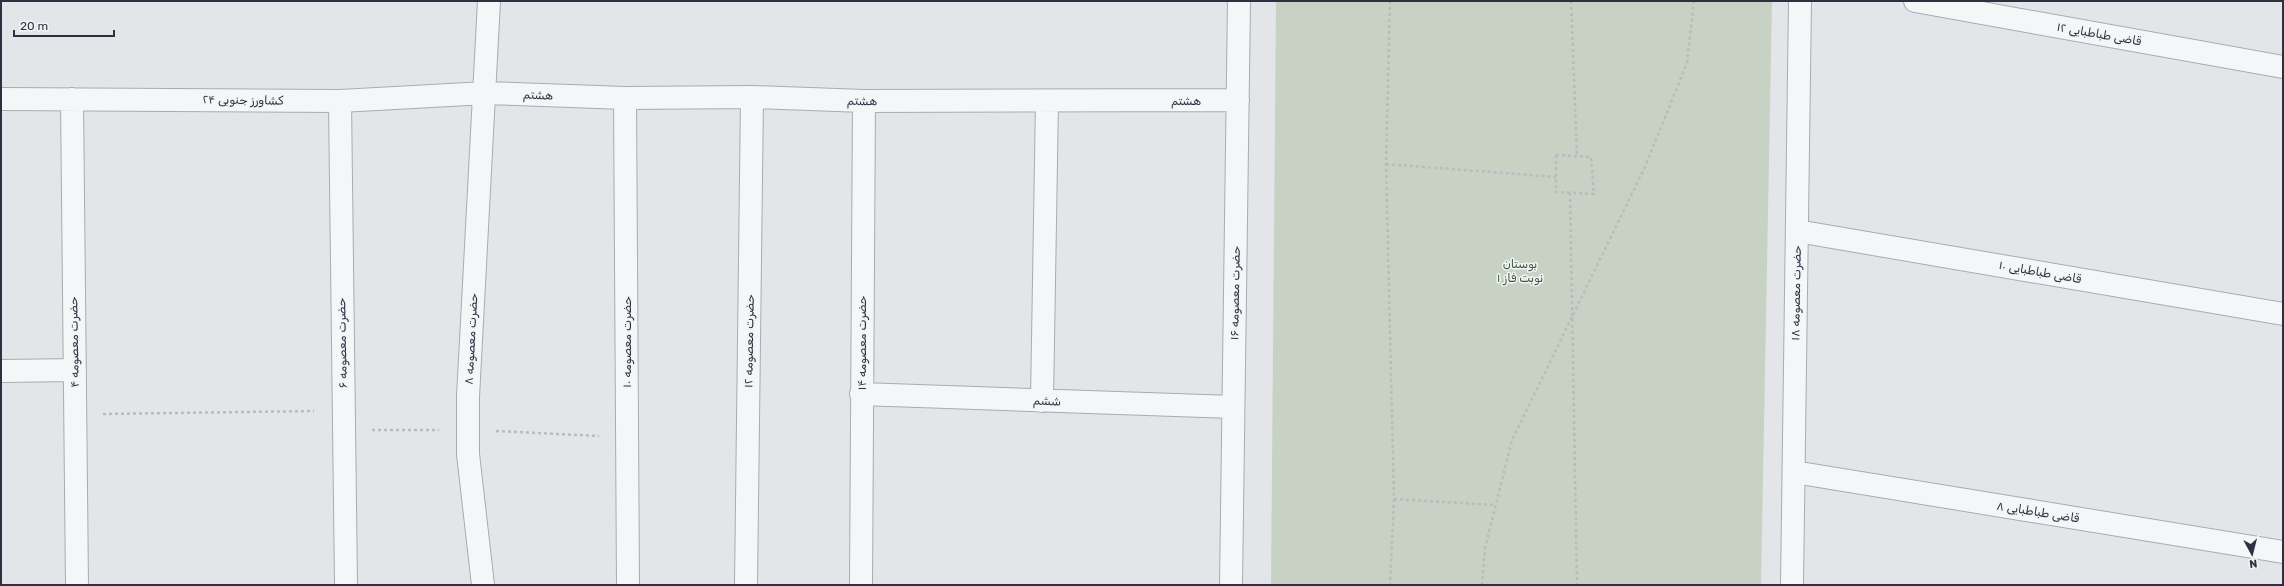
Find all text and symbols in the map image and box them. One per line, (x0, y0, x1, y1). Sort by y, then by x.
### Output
scale bar (14, 12, 114, 38)
text: 20 m (20, 19, 48, 33)
street label: قاضی طباطبایی ۱۲ (2055, 20, 2143, 49)
street label: هشتم (523, 87, 553, 104)
street label: کشاورز جنوبی ۲۴ (202, 92, 284, 109)
street label: هشتم (847, 94, 877, 109)
street label: هشتم (1171, 94, 1201, 109)
street label: حضرت معصومه ۱۸ (1788, 245, 1805, 341)
street label: حضرت معصومه ۱۶ (1227, 246, 1244, 340)
park label: بوستان نوبت فاز ۱ (1497, 257, 1543, 286)
street label: قاضی طباطبایی ۱۰ (1997, 258, 2083, 287)
street label: حضرت معصومه ۸ (462, 293, 481, 385)
street label: حضرت معصومه ۱۲ (741, 294, 758, 388)
street label: حضرت معصومه ۴ (66, 296, 83, 388)
street label: حضرت معصومه ۱۰ (620, 296, 635, 388)
street label: حضرت معصومه ۱۴ (855, 296, 870, 390)
street label: حضرت معصومه ۶ (334, 298, 351, 388)
street label: ششم (1033, 394, 1061, 409)
street label: قاضی طباطبایی ۸ (1995, 499, 2081, 526)
north arrow (2232, 534, 2272, 574)
text: N (2248, 556, 2258, 570)

